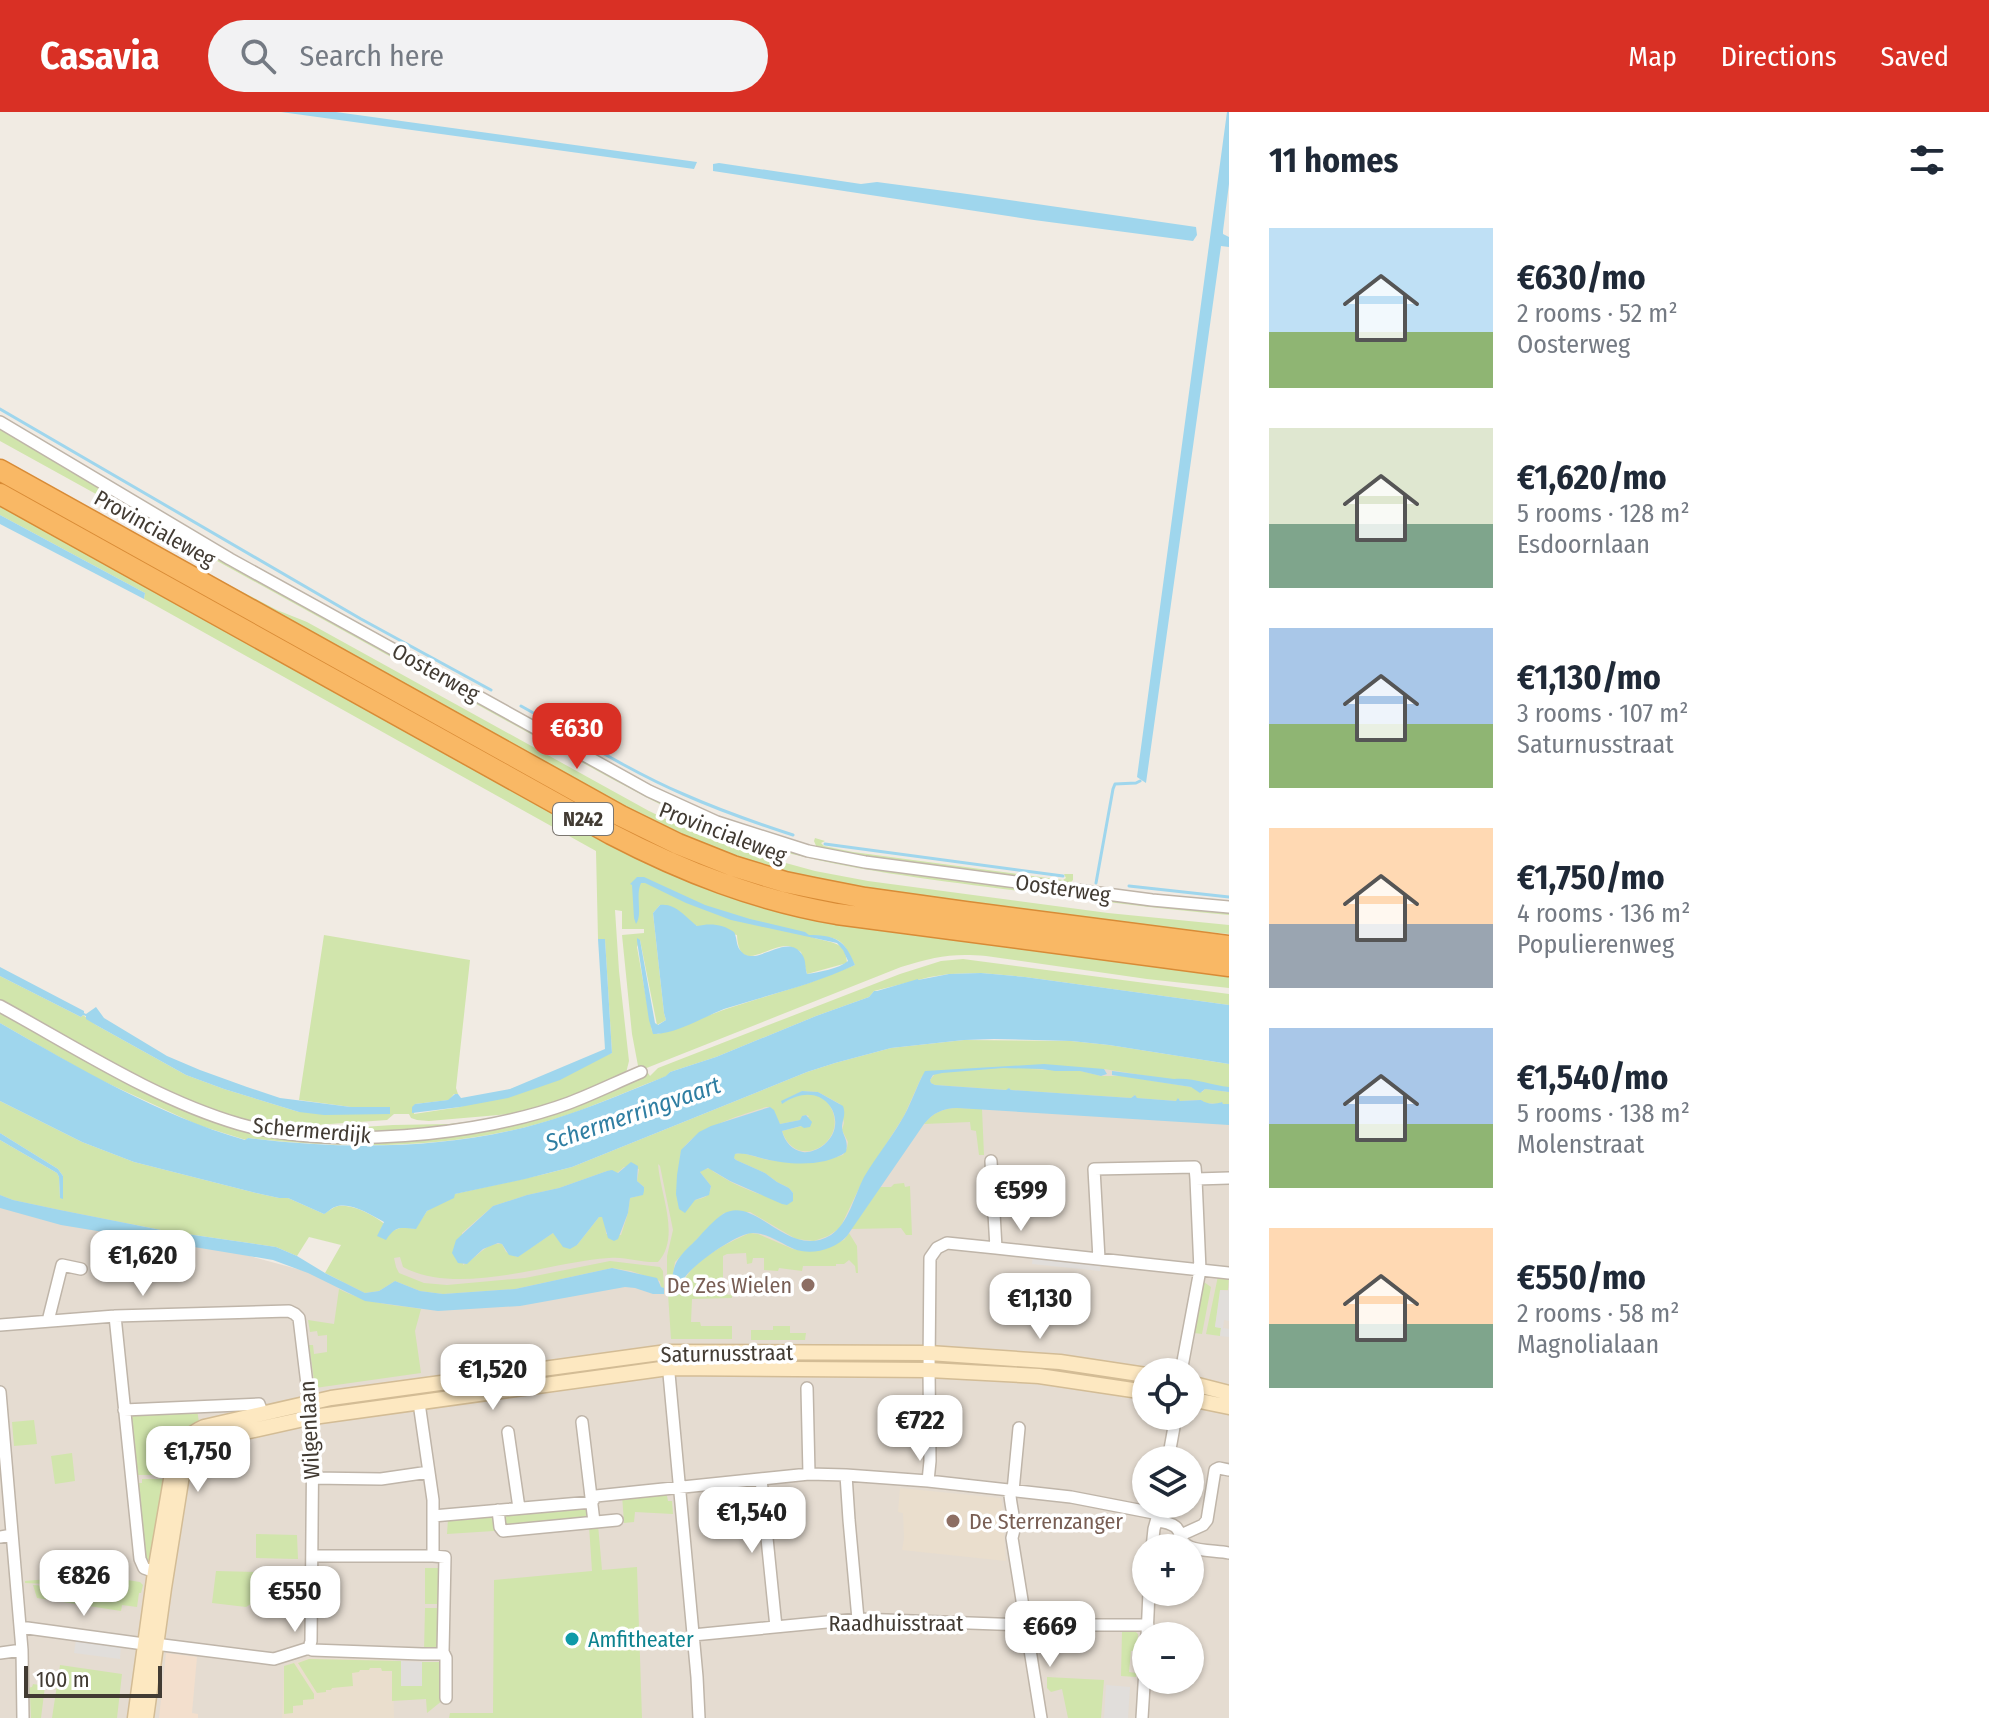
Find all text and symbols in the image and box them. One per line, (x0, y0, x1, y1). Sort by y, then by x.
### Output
search box (208, 20, 768, 92)
text: Casavia (40, 33, 160, 79)
icon: search (236, 34, 280, 78)
text: Search here (300, 38, 444, 74)
text: Map (1628, 40, 1677, 73)
text: Directions (1721, 40, 1837, 73)
text: Saved (1881, 40, 1949, 73)
icon: filters (1905, 138, 1949, 182)
text: 11 homes (1269, 140, 1398, 181)
text: €630/mo (1517, 257, 1646, 298)
icon: home (1333, 260, 1429, 356)
text: 2 rooms · 52 m² (1517, 298, 1678, 329)
text: Oosterweg (1517, 329, 1630, 360)
text: €1,620/mo (1517, 457, 1667, 498)
icon: home (1333, 460, 1429, 556)
street label: Provincialeweg (90, 484, 221, 573)
text: 5 rooms · 128 m² (1517, 498, 1690, 529)
text: Esdoornlaan (1517, 529, 1650, 560)
street label: Oosterweg (387, 637, 485, 708)
text: €1,130/mo (1517, 657, 1661, 698)
icon: home (1333, 660, 1429, 756)
text: 3 rooms · 107 m² (1517, 698, 1689, 729)
pin: €630 (530, 703, 624, 771)
text: €630 (550, 713, 604, 744)
text: Saturnusstraat (1517, 729, 1674, 760)
street label: Provincialeweg (655, 796, 791, 869)
road number: N242 (553, 803, 613, 835)
text: €1,750/mo (1517, 857, 1665, 898)
icon: home (1333, 860, 1429, 956)
street label: Oosterweg (1014, 868, 1113, 909)
text: 4 rooms · 136 m² (1517, 898, 1690, 929)
text: Populierenweg (1517, 929, 1674, 960)
text: €1,540/mo (1517, 1057, 1668, 1098)
icon: home (1333, 1060, 1429, 1156)
water label: Schermerringvaart (541, 1071, 724, 1157)
text: 5 rooms · 138 m² (1517, 1098, 1690, 1129)
street label: Schermerdijk (252, 1112, 373, 1149)
text: Molenstraat (1517, 1129, 1644, 1160)
pin: €599 (974, 1165, 1068, 1233)
text: €599 (994, 1175, 1048, 1206)
pin: €1,620 (78, 1230, 208, 1298)
text: €1,620 (108, 1240, 178, 1271)
text: €550/mo (1517, 1257, 1646, 1298)
icon: home (1333, 1260, 1429, 1356)
place label: De Zes Wielen (667, 1272, 792, 1299)
pin: €1,130 (975, 1273, 1105, 1341)
marker: De Zes Wielen (799, 1276, 817, 1294)
text: €1,130 (1008, 1283, 1072, 1314)
text: 2 rooms · 58 m² (1517, 1298, 1679, 1329)
text: Magnolialaan (1517, 1329, 1659, 1360)
street label: Saturnusstraat (660, 1339, 794, 1368)
pin: €1,520 (428, 1344, 558, 1412)
text: €1,520 (459, 1354, 527, 1385)
map controls (1132, 1358, 1204, 1694)
button: locate (1132, 1358, 1204, 1430)
street label: Wilgenlaan (293, 1380, 326, 1480)
pin: €722 (873, 1395, 967, 1463)
text: €722 (895, 1405, 945, 1436)
pin: €1,750 (133, 1426, 263, 1494)
text: €1,750 (164, 1436, 232, 1467)
button: layers (1132, 1446, 1204, 1518)
pin: €1,540 (687, 1487, 817, 1555)
text: €1,540 (717, 1497, 787, 1528)
place label: De Sterrenzanger (969, 1508, 1123, 1535)
marker: De Sterrenzanger (944, 1512, 962, 1530)
button: + (1132, 1534, 1204, 1606)
pin: €826 (37, 1550, 131, 1618)
text: €826 (58, 1560, 110, 1591)
pin: €550 (248, 1566, 342, 1634)
text: €550 (268, 1576, 322, 1607)
pin: €669 (1003, 1601, 1097, 1669)
street label: Raadhuisstraat (828, 1610, 964, 1637)
text: €669 (1023, 1611, 1077, 1642)
button: − (1132, 1622, 1204, 1694)
place label: Amfitheater (588, 1626, 694, 1653)
marker: Amfitheater (563, 1630, 581, 1648)
scale bar (24, 1662, 162, 1698)
text: 100 m (36, 1666, 90, 1693)

